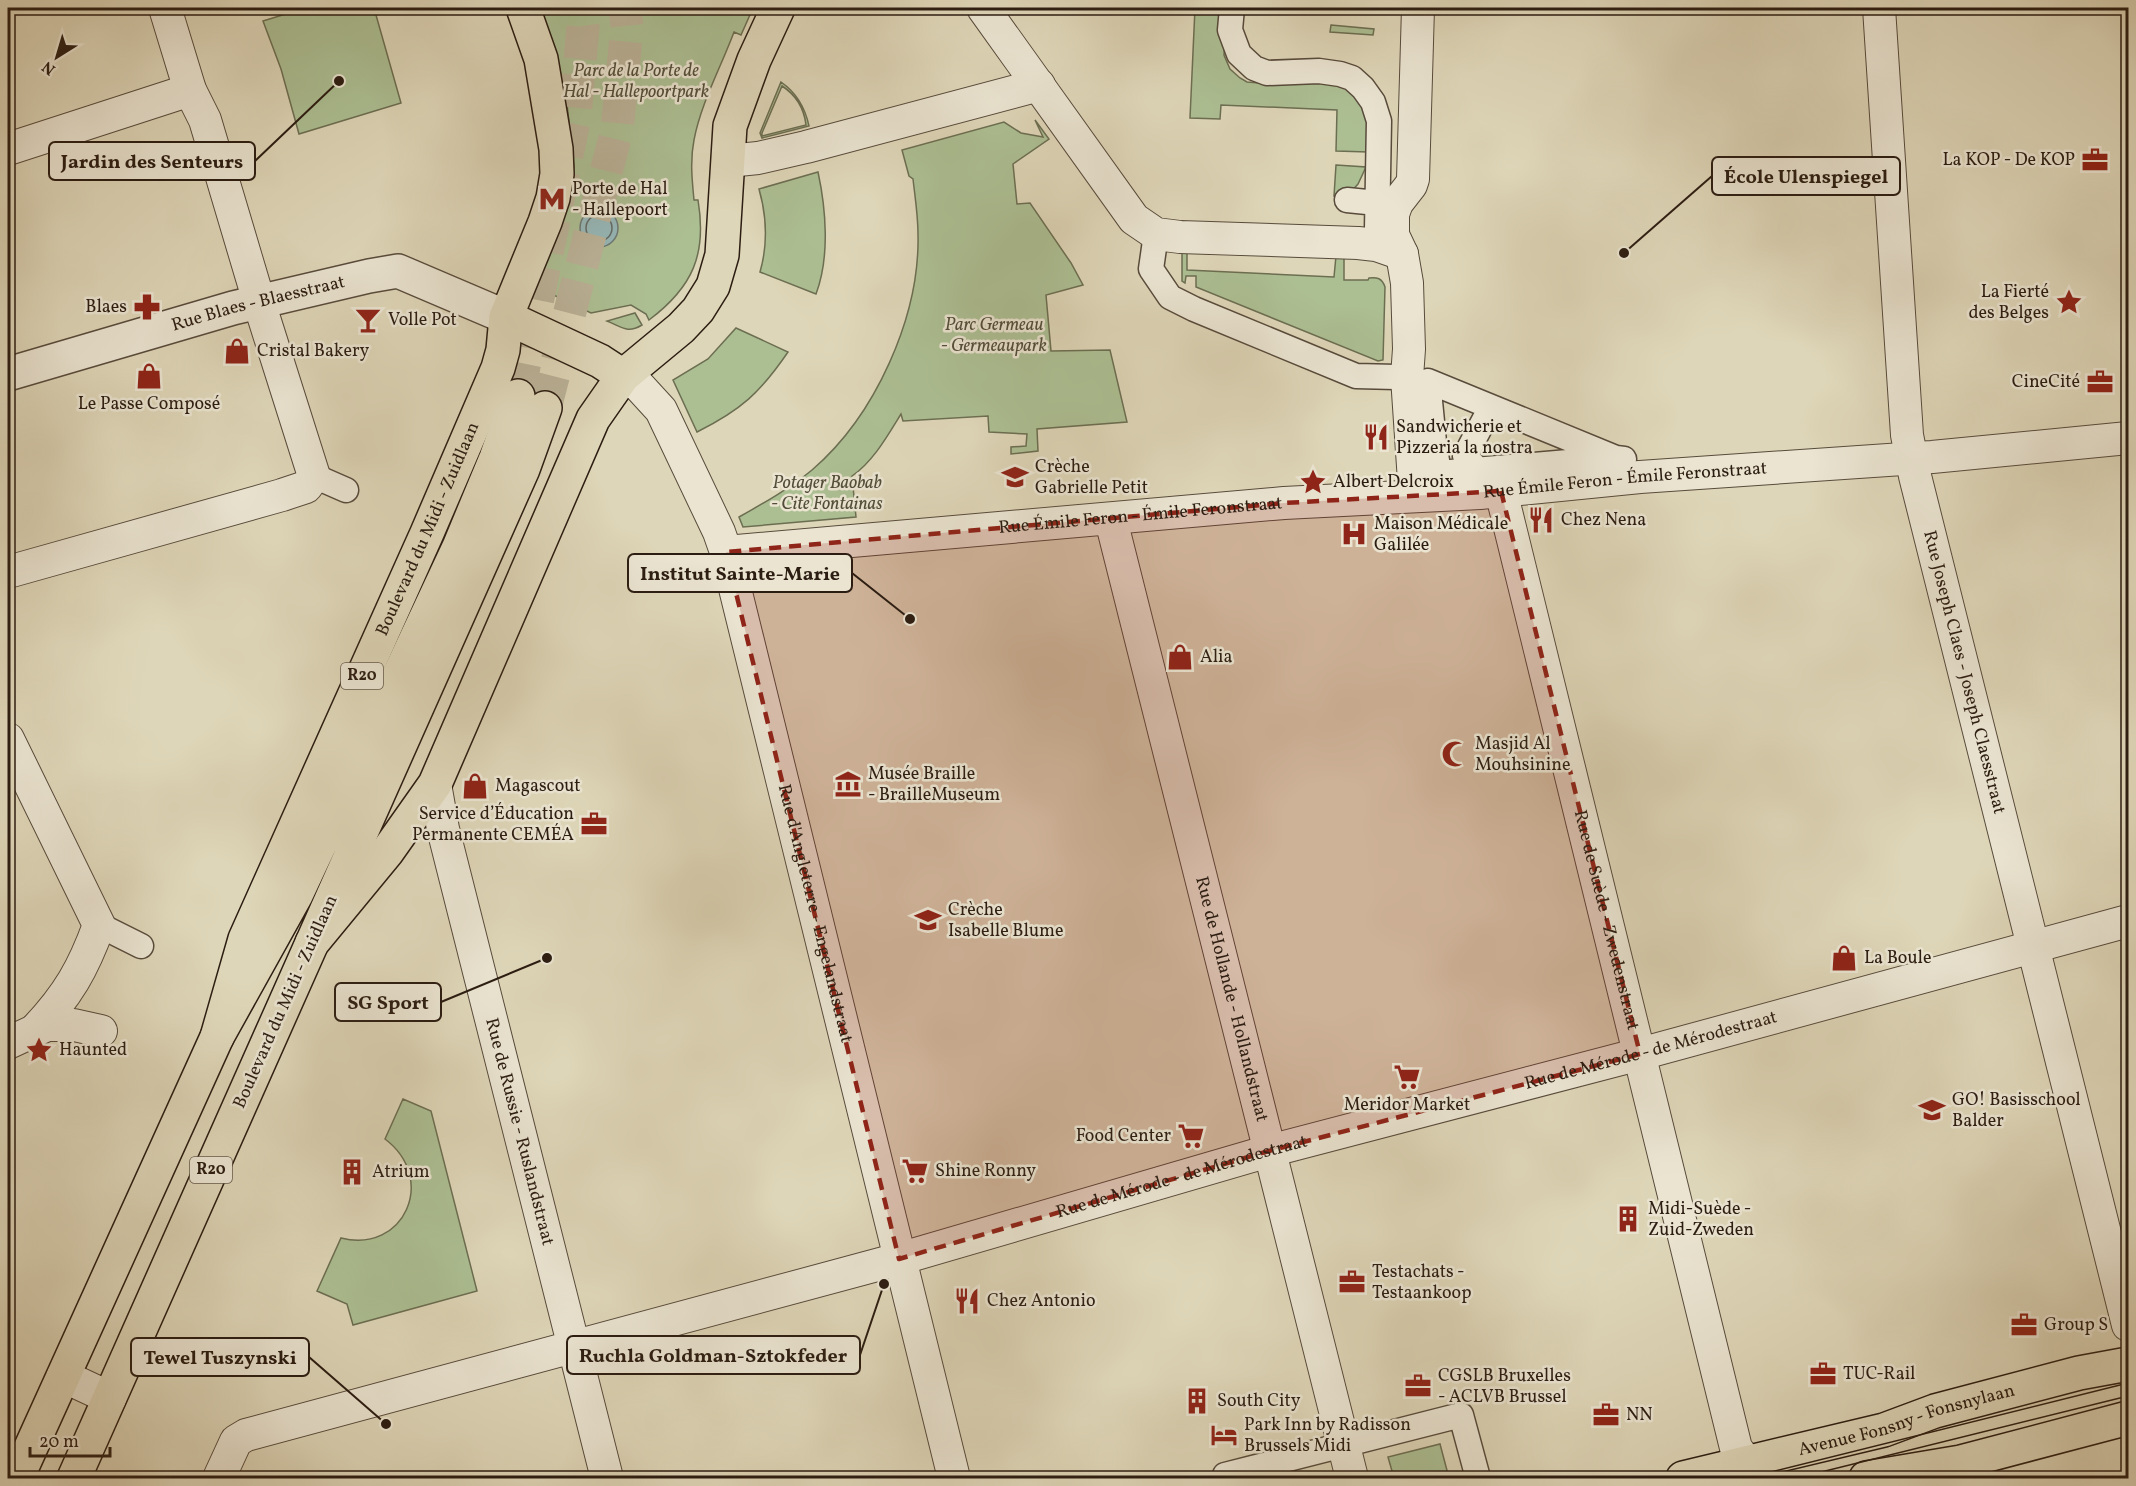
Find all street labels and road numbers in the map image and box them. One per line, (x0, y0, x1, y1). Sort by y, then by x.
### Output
street label: Rue Blaes - Blaesstraat (169, 270, 347, 338)
street label: Boulevard du Midi - Zuidlaan (370, 418, 486, 640)
street label: Rue Émile Feron - Émile Feronstraat (1482, 456, 1768, 505)
street label: Rue Émile Feron - Émile Feronstraat (997, 491, 1283, 541)
street label: Rue Joseph Claes - Joseph Claesstraat (1917, 528, 2012, 817)
road number: R20 (341, 663, 383, 689)
street label: Rue d'Angleterre - Engelandstraat (771, 782, 859, 1045)
street label: Rue de Suède - Zwedenstraat (1567, 807, 1646, 1033)
street label: Rue de Hollande - Hollandstraat (1189, 874, 1274, 1124)
street label: Boulevard du Midi - Zuidlaan (228, 891, 345, 1113)
street label: Rue de Mérode - de Mérodestraat (1522, 1005, 1780, 1096)
street label: Rue de Russie - Ruslandstraat (479, 1015, 560, 1248)
street label: Rue de Mérode - de Mérodestraat (1053, 1129, 1310, 1225)
road number: R20 (190, 1157, 232, 1183)
street label: Avenue Fonsny - Fonsnylaan (1796, 1378, 2018, 1463)

